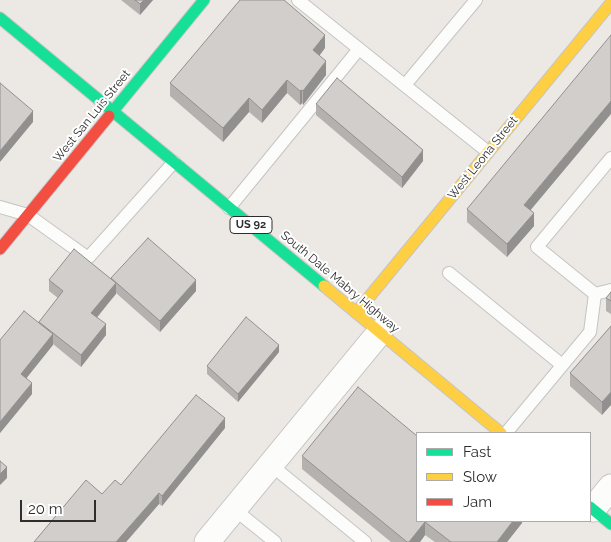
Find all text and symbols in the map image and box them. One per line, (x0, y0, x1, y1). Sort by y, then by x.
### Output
street label: West San Luis Street (50, 67, 134, 165)
street label: West Leona Street (445, 114, 521, 202)
road number: US 92 (230, 216, 272, 234)
street label: South Dale Mabry Highway (278, 228, 402, 336)
legend (416, 432, 591, 522)
text: Fast (463, 443, 491, 461)
text: Slow (463, 468, 497, 486)
scale bar (22, 490, 99, 522)
text: Jam (463, 493, 492, 511)
text: 20 m (28, 500, 63, 518)

